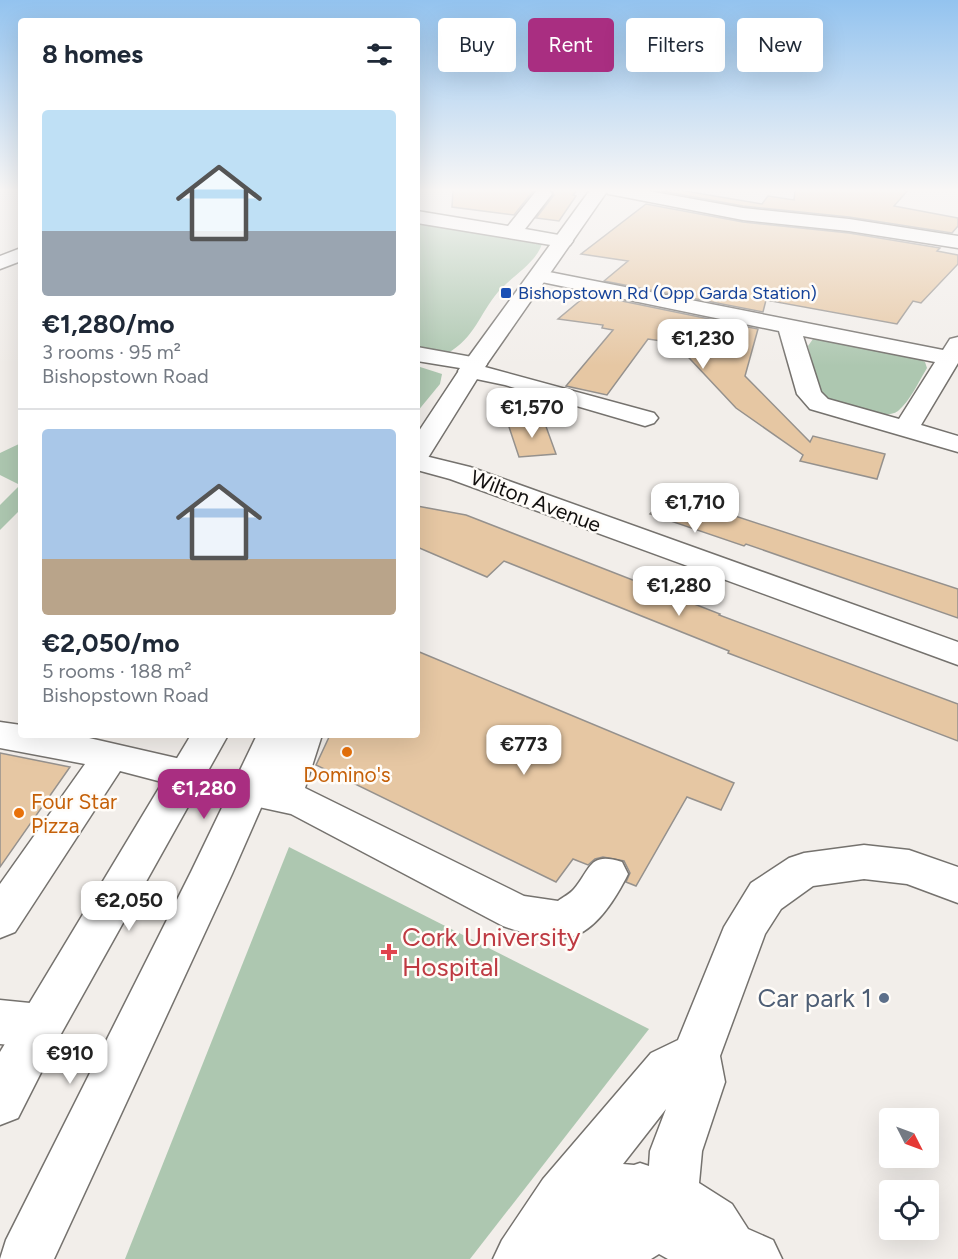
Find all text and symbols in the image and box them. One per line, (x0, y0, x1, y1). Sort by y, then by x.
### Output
chip: Buy (438, 18, 516, 72)
chip: Rent (528, 18, 614, 72)
chip: Filters (626, 18, 725, 72)
chip: New (737, 18, 823, 72)
text: 8 homes (42, 38, 143, 70)
icon: filters (363, 38, 396, 71)
icon: home (165, 149, 273, 257)
place label: Bishopstown Rd (Opp Garda Station) (518, 282, 817, 304)
marker: Bishopstown Rd (Opp Garda Station) (499, 286, 513, 300)
text: €1,280/mo (42, 308, 175, 340)
pin: €1,230 (654, 319, 752, 370)
text: €1,230 (671, 326, 735, 350)
text: 3 rooms · 95 m² (42, 340, 181, 364)
text: Bishopstown Road (42, 364, 209, 388)
pin: €1,570 (483, 388, 581, 439)
text: €1,570 (500, 395, 564, 419)
street label: Wilton Avenue (467, 465, 605, 537)
icon: home (165, 468, 273, 576)
pin: €1,710 (646, 483, 744, 534)
text: €1,710 (665, 490, 725, 514)
pin: €1,280 (630, 566, 728, 617)
text: €1,280 (647, 573, 711, 597)
text: €2,050/mo (42, 627, 180, 659)
text: 5 rooms · 188 m² (42, 659, 192, 683)
text: Bishopstown Road (42, 683, 209, 707)
pin: €773 (488, 725, 560, 776)
text: €773 (500, 732, 548, 756)
marker: Domino's (340, 745, 354, 759)
place label: Domino's (303, 762, 391, 787)
pin: €1,280 (155, 769, 253, 820)
text: €1,280 (172, 776, 236, 800)
place label: Four Star Pizza (31, 789, 117, 838)
marker: Four Star Pizza (12, 806, 26, 820)
pin: €2,050 (80, 881, 178, 932)
text: €2,050 (95, 888, 163, 912)
place label: Cork University Hospital (402, 921, 581, 983)
marker: Cork University Hospital (380, 943, 398, 961)
place label: Car park 1 (758, 982, 872, 1014)
marker: Car park 1 (877, 991, 891, 1005)
pin: €910 (34, 1034, 106, 1085)
text: €910 (47, 1041, 93, 1065)
north arrow (879, 1108, 939, 1168)
map controls (879, 1108, 939, 1240)
button: locate (879, 1180, 939, 1240)

